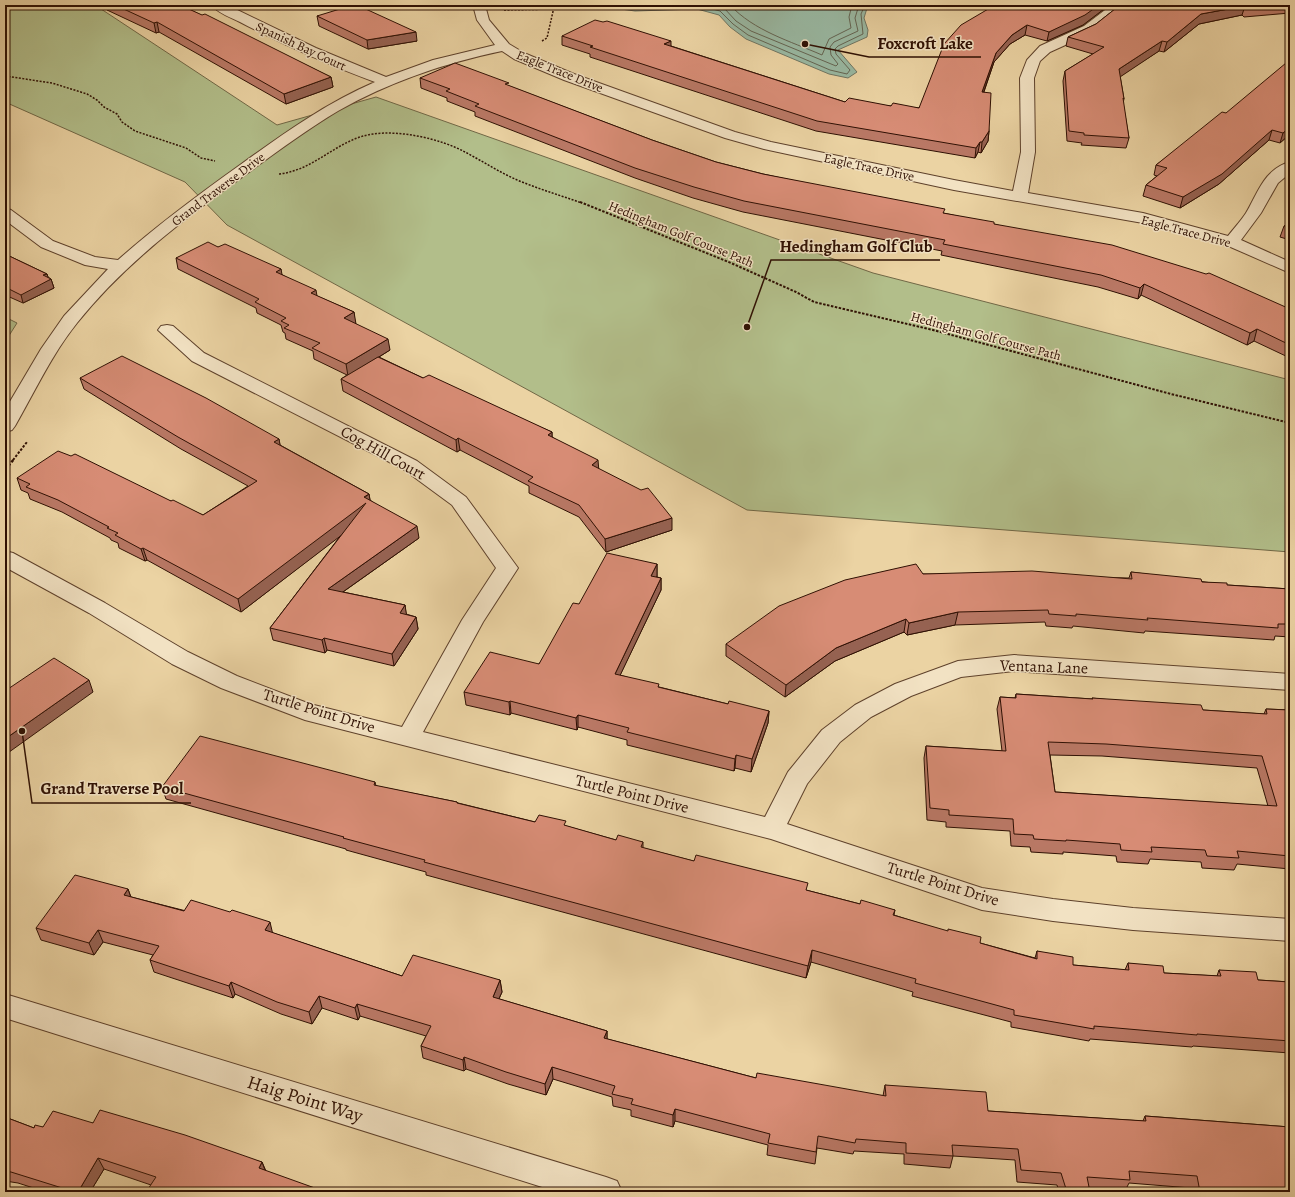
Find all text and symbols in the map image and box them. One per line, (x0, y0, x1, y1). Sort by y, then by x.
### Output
street label: Spanish Bay Court (253, 18, 350, 75)
callout: Foxcroft Lake (869, 28, 981, 57)
text: Foxcroft Lake (877, 32, 973, 55)
street label: Eagle Trace Drive (514, 46, 606, 96)
street label: Grand Traverse Drive (168, 148, 268, 230)
street label: Eagle Trace Drive (822, 149, 916, 185)
street label: Hedingham Golf Course Path (606, 197, 756, 271)
street label: Eagle Trace Drive (1139, 211, 1233, 251)
callout: Hedingham Golf Club (771, 231, 940, 260)
text: Hedingham Golf Club (779, 235, 933, 258)
street label: Hedingham Golf Course Path (909, 308, 1063, 364)
street label: Cog Hill Court (337, 421, 429, 485)
street label: Ventana Lane (999, 654, 1088, 680)
street label: Turtle Point Drive (260, 683, 378, 739)
street label: Turtle Point Drive (573, 769, 691, 819)
callout: Grand Traverse Pool (32, 774, 191, 803)
text: Grand Traverse Pool (40, 777, 184, 800)
street label: Turtle Point Drive (884, 856, 1002, 912)
street label: Haig Point Way (244, 1069, 366, 1129)

